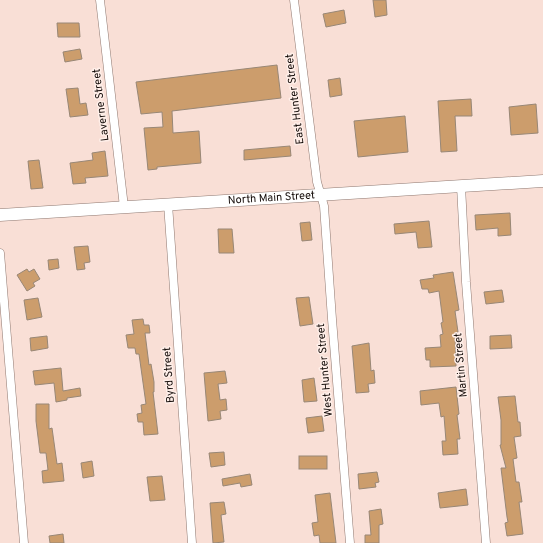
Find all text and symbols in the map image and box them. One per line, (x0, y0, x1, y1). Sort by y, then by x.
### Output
street label: East Hunter Street (282, 53, 308, 145)
street label: Laverne Street (90, 68, 112, 142)
street label: North Main Street (227, 188, 315, 208)
street label: West Hunter Street (314, 323, 336, 417)
street label: Martin Street (451, 332, 471, 398)
street label: Byrd Street (160, 347, 178, 403)

